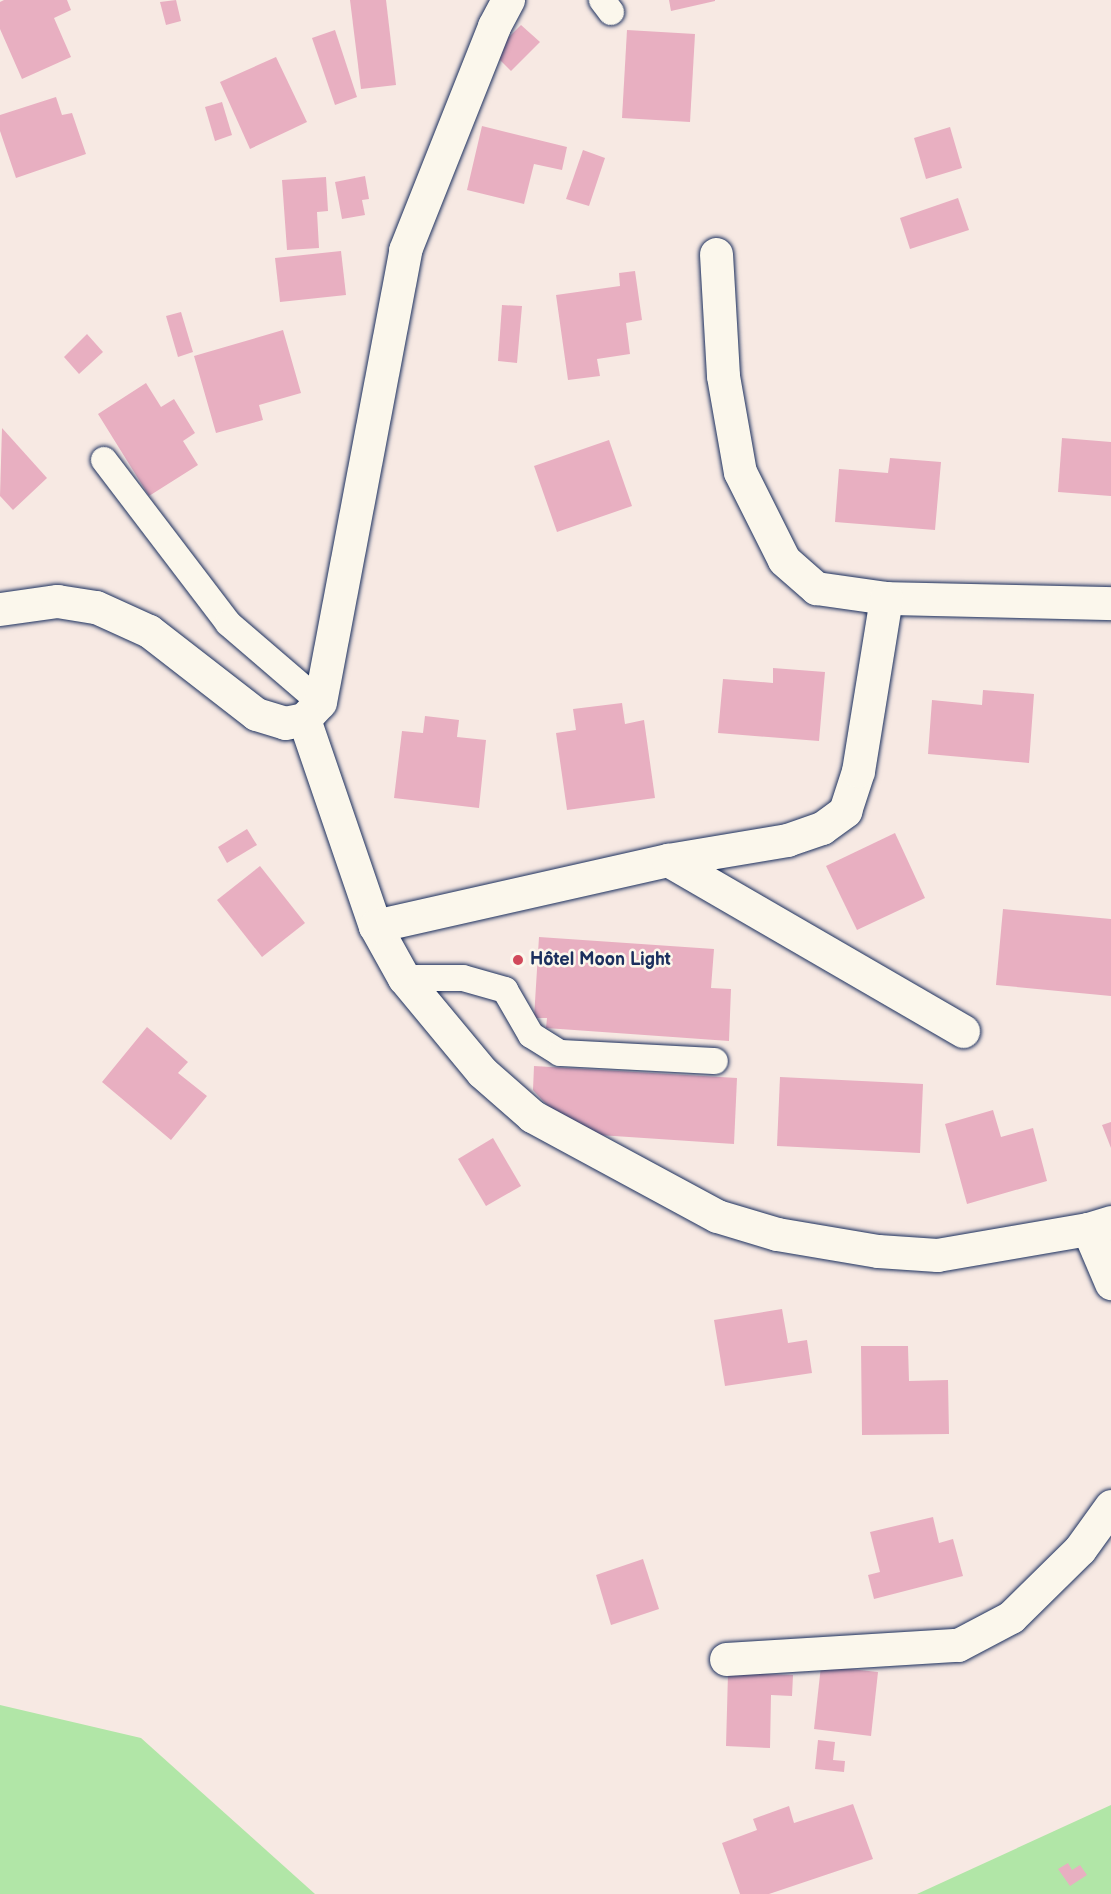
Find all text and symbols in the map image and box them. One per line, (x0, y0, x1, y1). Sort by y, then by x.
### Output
place label: Hôtel Moon Light (530, 949, 671, 971)
marker: Hôtel Moon Light (511, 953, 525, 967)

